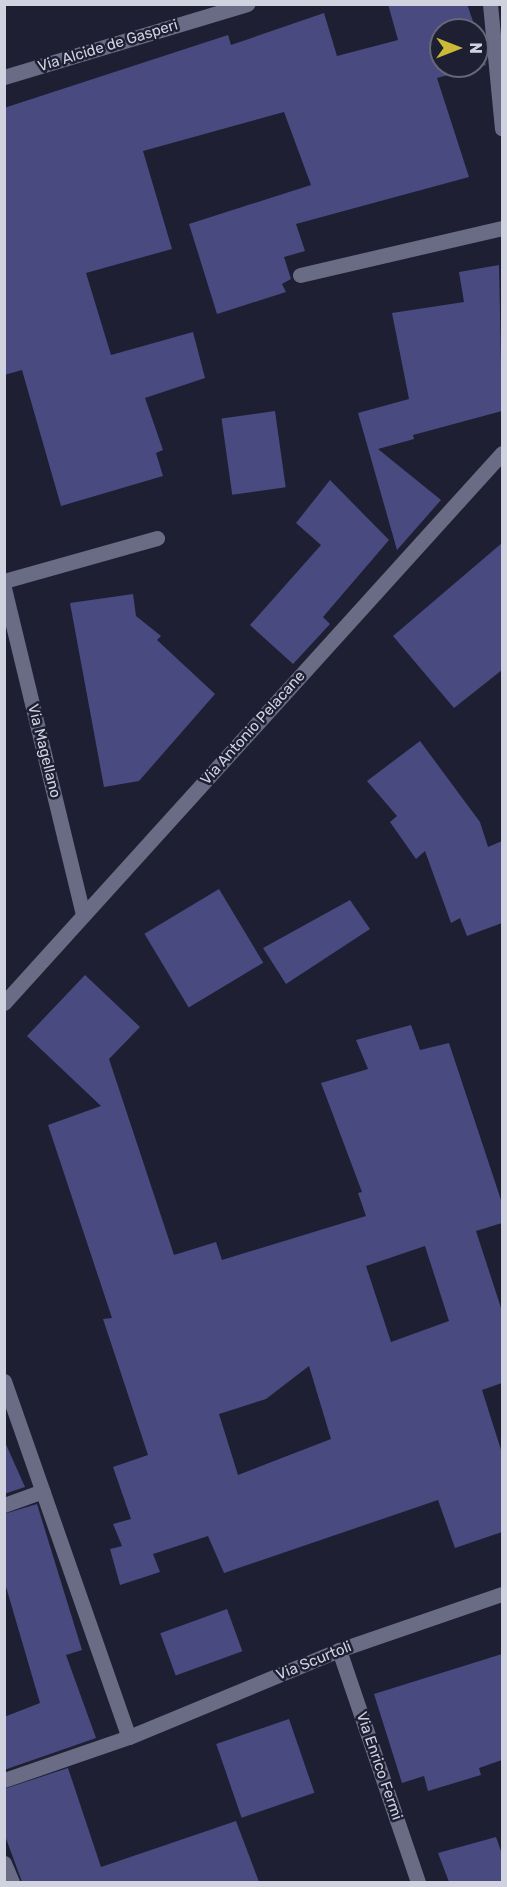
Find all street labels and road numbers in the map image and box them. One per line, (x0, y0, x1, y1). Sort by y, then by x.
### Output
street label: Via Alcide de Gasperi (36, 16, 180, 76)
street label: Via Antonio Pelacane (197, 667, 309, 789)
street label: Via Magellano (24, 702, 64, 800)
street label: Via Scurtoli (274, 1638, 354, 1684)
street label: Via Enrico Fermi (352, 1710, 406, 1822)

